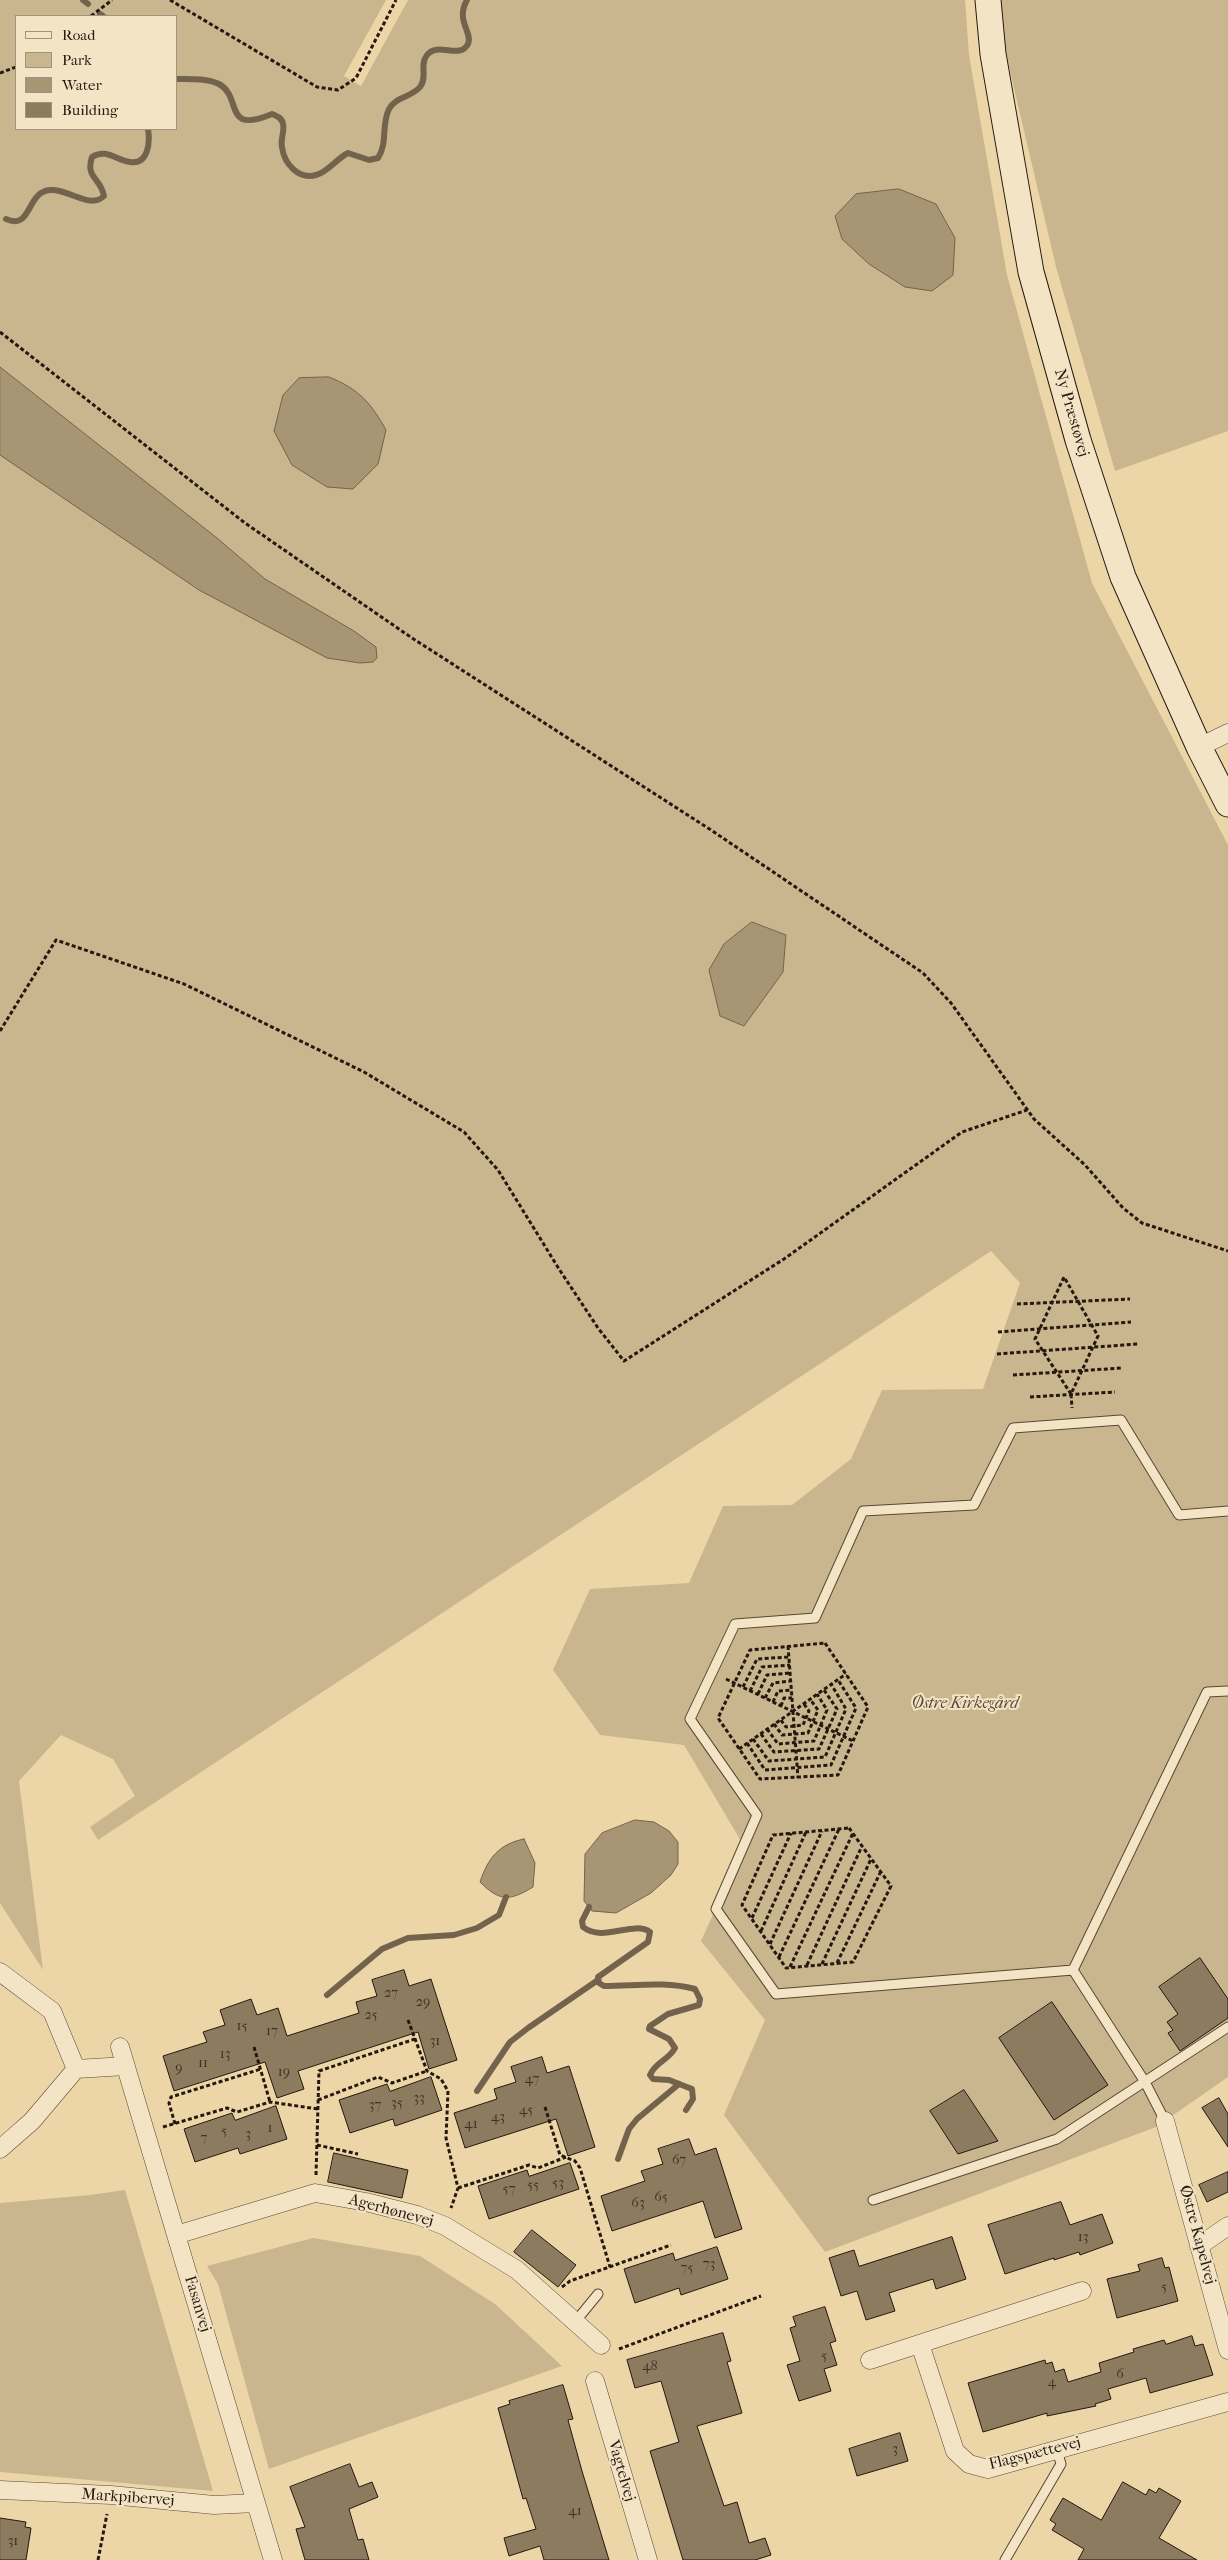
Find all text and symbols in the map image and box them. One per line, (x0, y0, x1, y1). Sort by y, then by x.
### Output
legend (15, 15, 178, 130)
text: Road (62, 26, 95, 44)
text: Park (62, 51, 92, 69)
text: Water (62, 76, 102, 94)
text: Building (62, 101, 118, 119)
street label: Ny Præstøvej (1049, 367, 1093, 459)
park label: Østre Kirkegård (912, 1694, 1018, 1714)
house number: 27 (384, 1986, 398, 2002)
house number: 29 (416, 1995, 430, 2011)
house number: 25 (364, 2008, 378, 2024)
house number: 15 (237, 2019, 247, 2035)
house number: 17 (266, 2024, 278, 2040)
house number: 31 (430, 2034, 440, 2050)
house number: 13 (220, 2047, 230, 2063)
house number: 11 (198, 2056, 208, 2072)
house number: 9 (175, 2061, 183, 2077)
house number: 19 (278, 2065, 290, 2081)
house number: 47 (525, 2072, 539, 2088)
house number: 33 (413, 2091, 425, 2107)
house number: 35 (391, 2096, 403, 2112)
house number: 37 (369, 2098, 381, 2114)
house number: 45 (519, 2103, 533, 2119)
house number: 43 (491, 2110, 505, 2126)
house number: 41 (464, 2117, 478, 2133)
house number: 1 (268, 2121, 272, 2137)
house number: 5 (221, 2124, 227, 2140)
house number: 3 (245, 2127, 251, 2143)
house number: 7 (201, 2131, 207, 2147)
house number: 67 (672, 2153, 686, 2169)
house number: 53 (552, 2176, 564, 2192)
house number: 55 (527, 2178, 539, 2194)
house number: 57 (503, 2182, 515, 2198)
street label: Østre Kapelvej (1175, 2183, 1219, 2287)
street label: Agerhønevej (346, 2190, 436, 2232)
house number: 65 (654, 2190, 668, 2206)
house number: 63 (631, 2196, 645, 2212)
house number: 13 (1078, 2230, 1088, 2246)
house number: 73 (703, 2257, 715, 2273)
house number: 75 (681, 2261, 693, 2277)
street label: Fasanvej (179, 2274, 215, 2334)
house number: 5 (1161, 2280, 1167, 2296)
house number: 5 (821, 2349, 827, 2365)
house number: 48 (642, 2359, 658, 2375)
house number: 6 (1116, 2367, 1124, 2383)
house number: 4 (1048, 2375, 1056, 2391)
street label: Flagspættevej (987, 2433, 1083, 2475)
street label: Vagtelvej (603, 2438, 639, 2504)
house number: 3 (892, 2442, 898, 2458)
street label: Markpibervej (81, 2485, 175, 2511)
house number: 41 (568, 2504, 582, 2520)
house number: 31 (8, 2534, 18, 2550)

